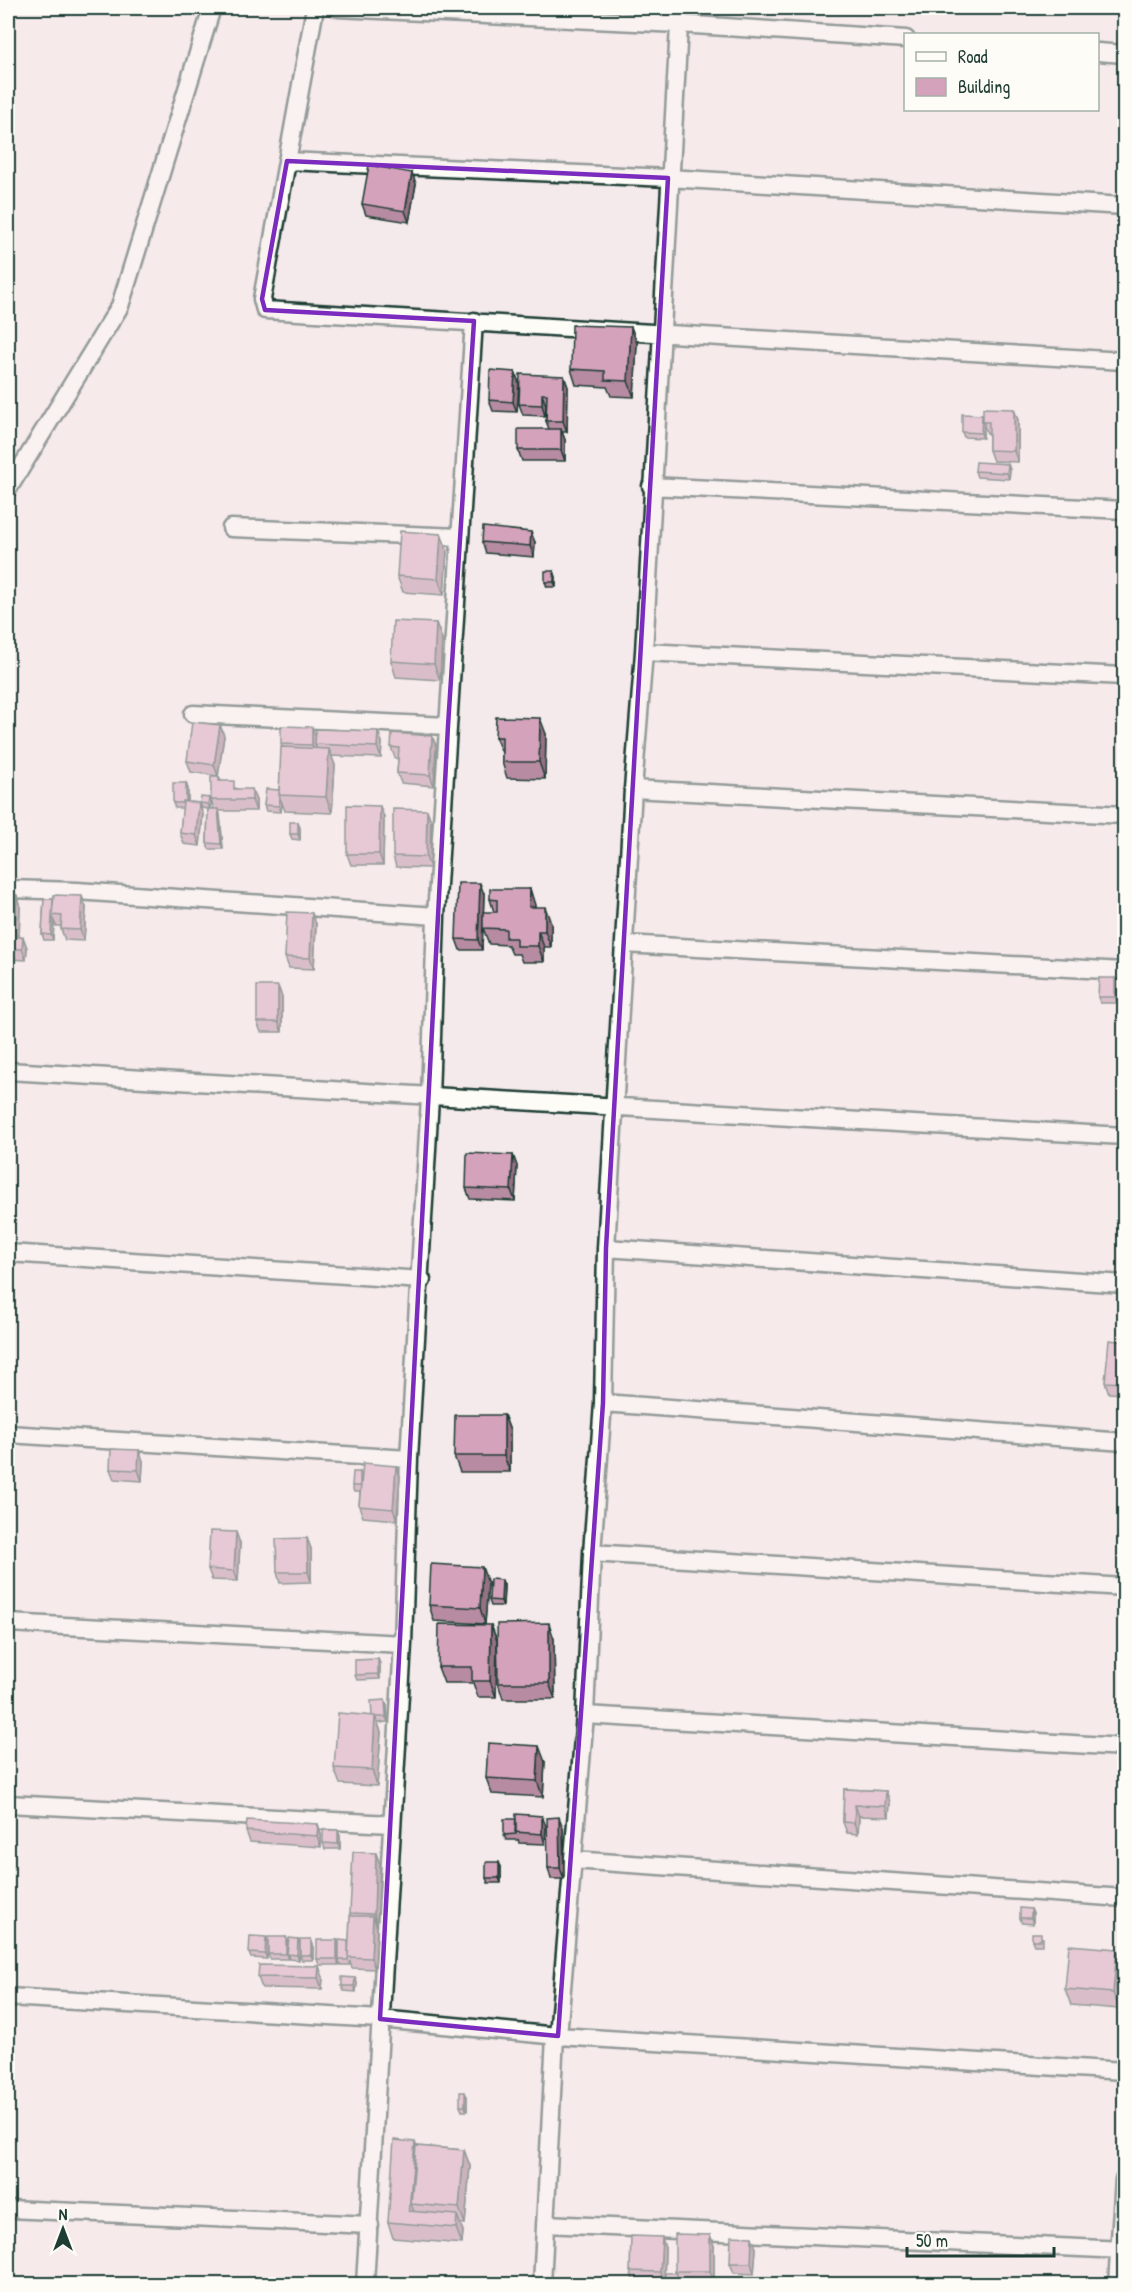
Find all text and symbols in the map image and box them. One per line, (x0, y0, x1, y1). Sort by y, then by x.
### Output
legend (904, 33, 1099, 111)
text: Road (958, 44, 988, 69)
text: Building (958, 74, 1010, 99)
north arrow (33, 2199, 93, 2259)
text: N (59, 2203, 68, 2225)
scale bar (907, 2220, 1054, 2258)
text: 50 m (916, 2228, 948, 2253)

